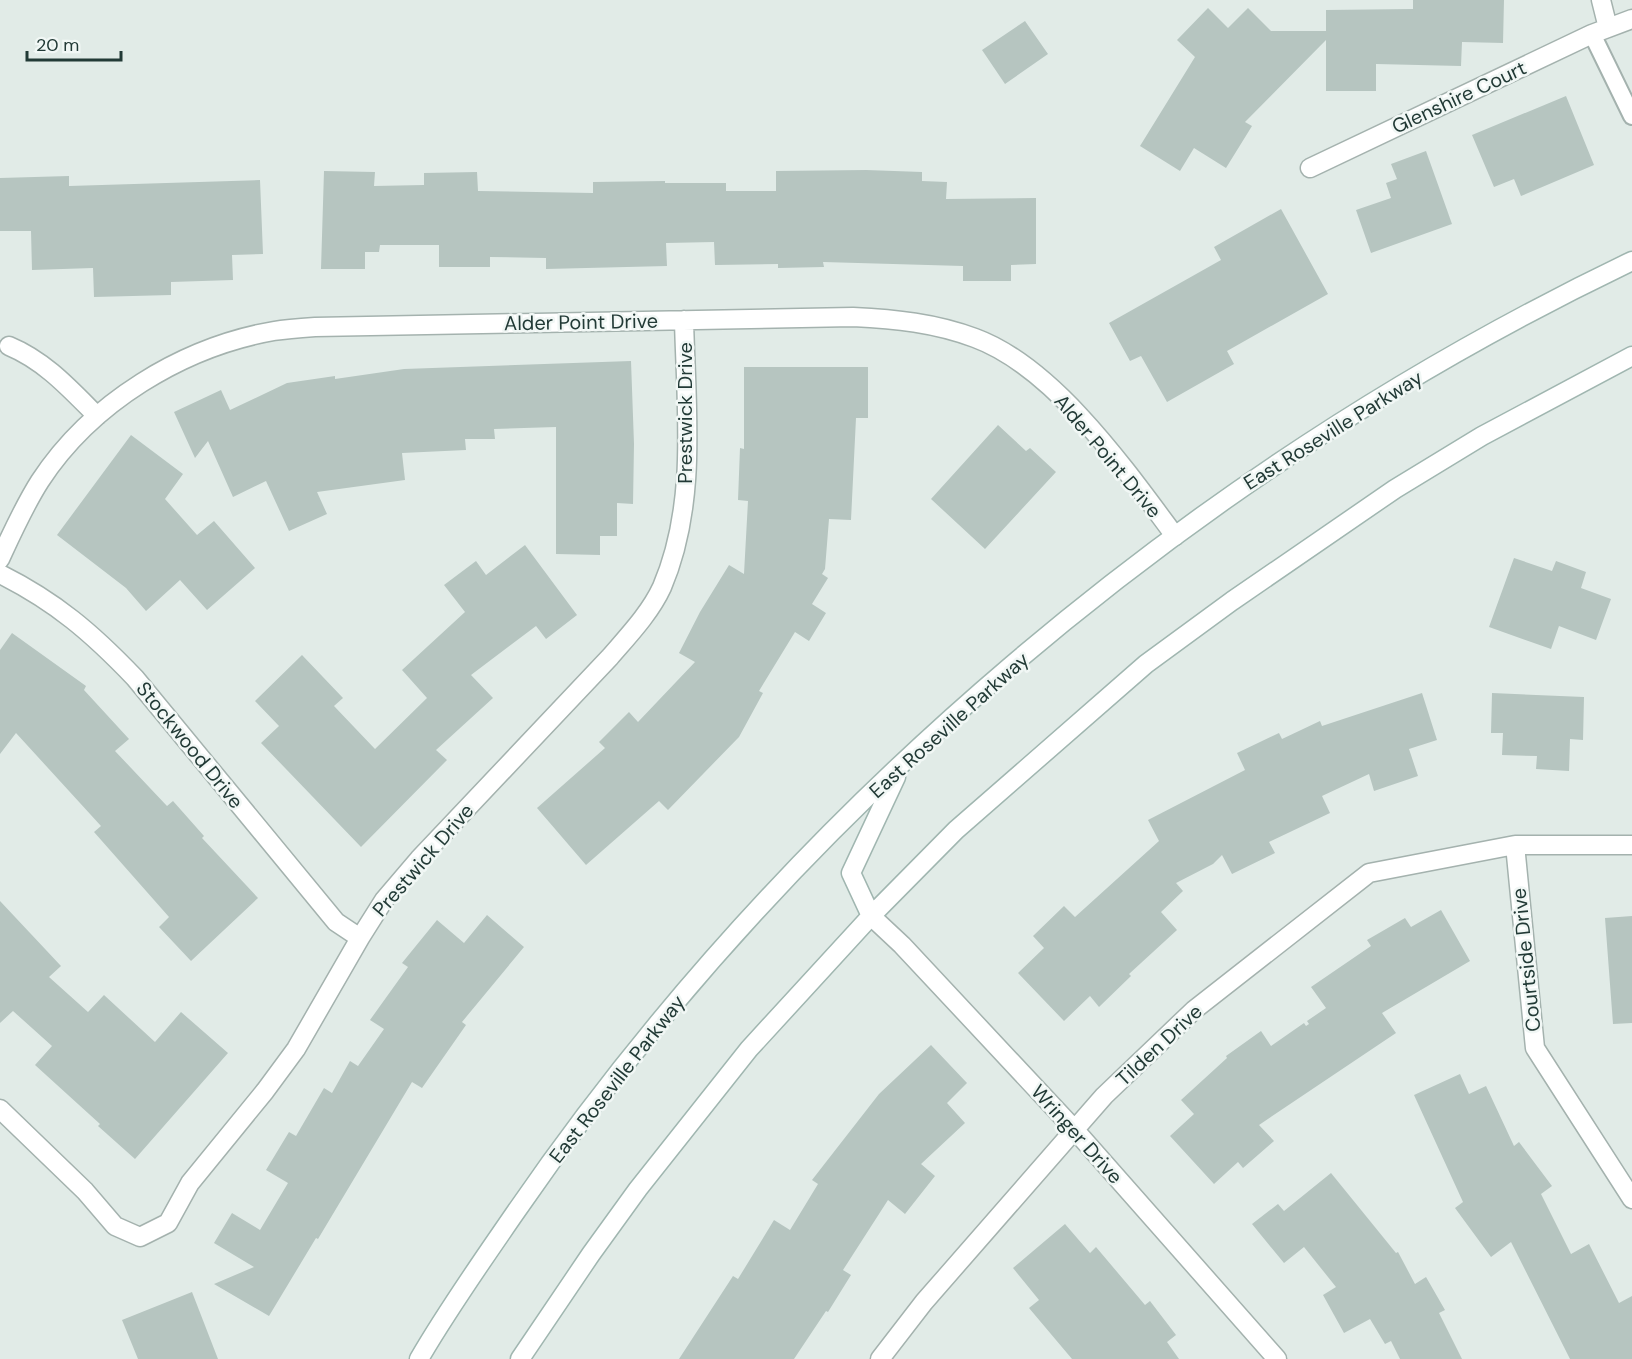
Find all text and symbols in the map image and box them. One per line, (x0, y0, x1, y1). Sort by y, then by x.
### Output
scale bar (27, 24, 122, 62)
text: 20 m (36, 33, 79, 57)
street label: Glenshire Court (1388, 54, 1531, 140)
street label: Alder Point Drive (504, 308, 658, 336)
street label: Prestwick Drive (672, 342, 698, 484)
street label: East Roseville Parkway (1239, 364, 1427, 496)
street label: Alder Point Drive (1049, 389, 1167, 523)
street label: East Roseville Parkway (864, 646, 1034, 804)
street label: Stockwood Drive (131, 676, 249, 814)
street label: Prestwick Drive (367, 798, 479, 922)
street label: Courtside Drive (1506, 887, 1546, 1033)
street label: East Roseville Parkway (543, 990, 691, 1168)
street label: Tilden Drive (1110, 998, 1208, 1092)
street label: Wringer Drive (1026, 1079, 1128, 1189)

